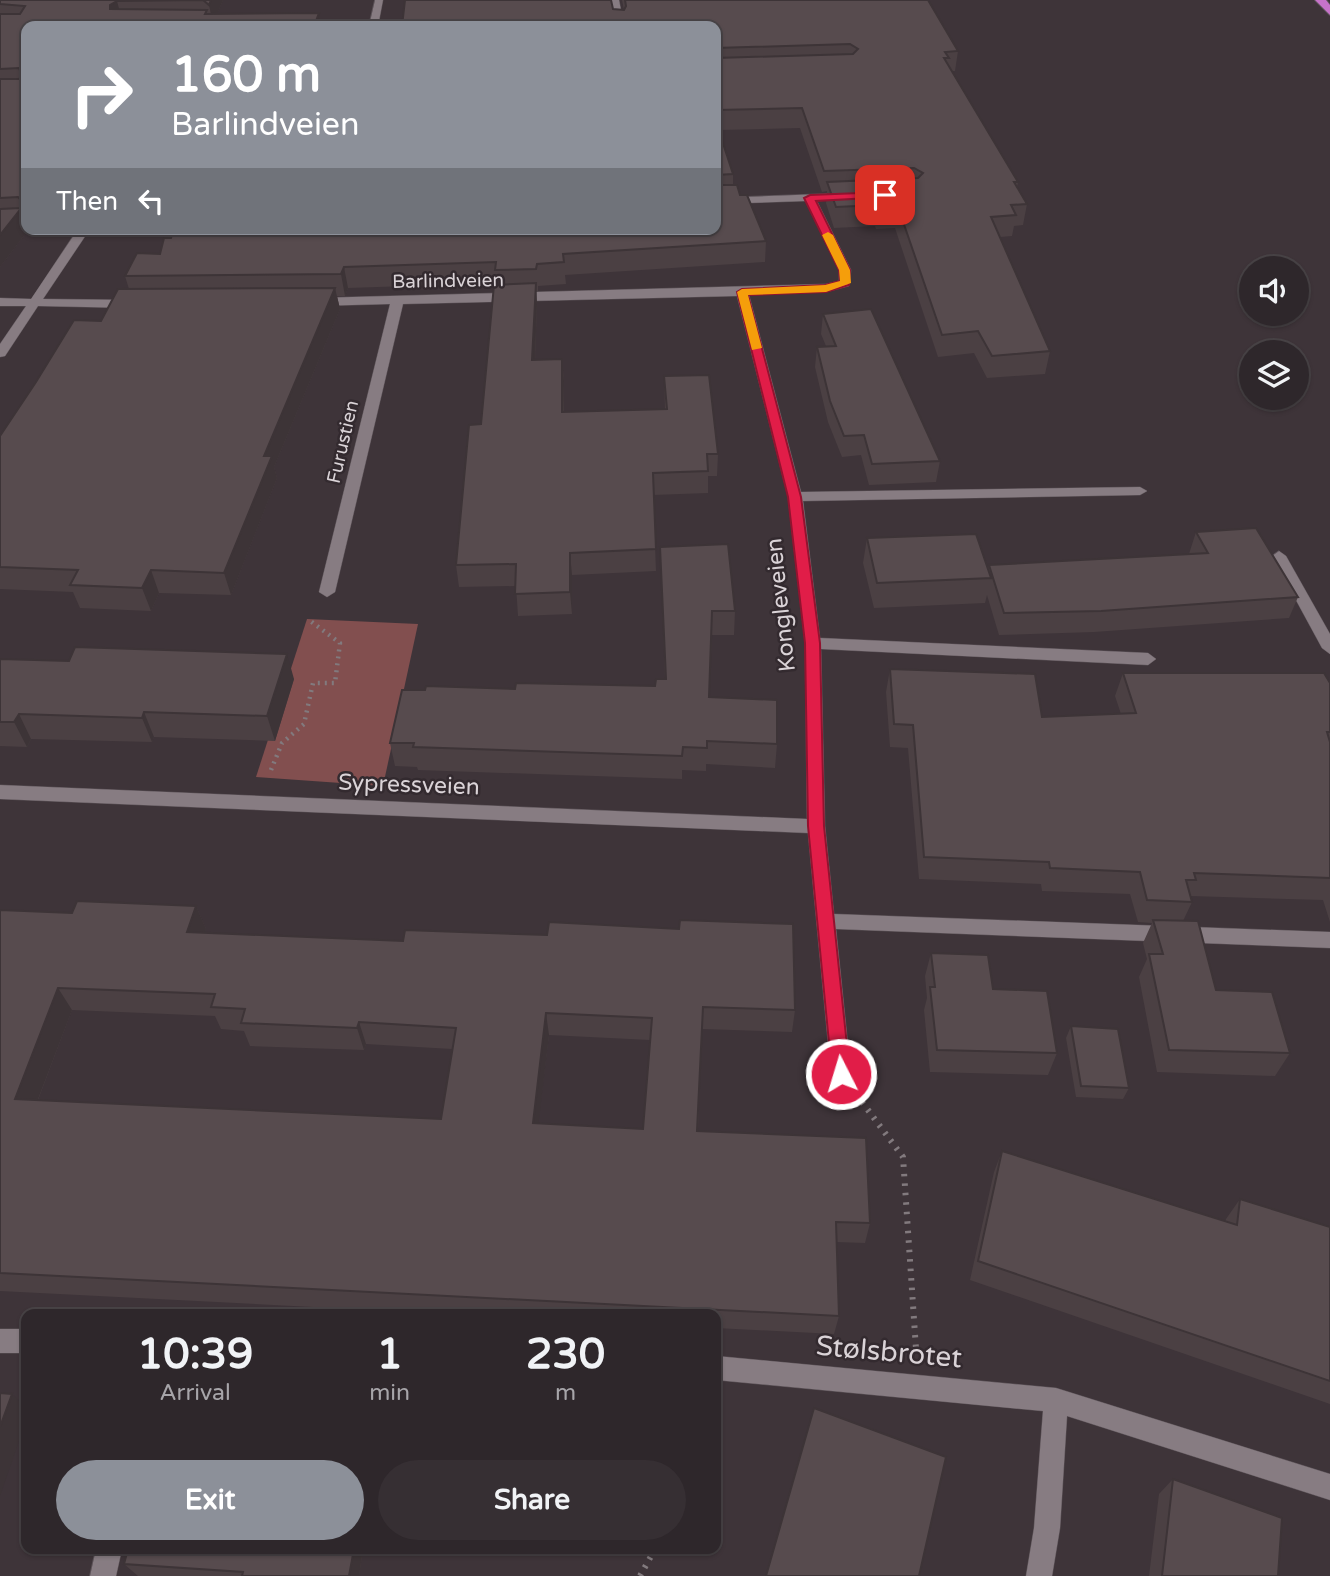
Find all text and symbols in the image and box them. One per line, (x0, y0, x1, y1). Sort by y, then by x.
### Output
text: 160 m (171, 46, 321, 105)
icon: right (56, 49, 147, 140)
text: Barlindveien (171, 106, 359, 144)
pin (855, 165, 915, 225)
icon: arrive (866, 176, 904, 214)
icon: left (132, 182, 170, 220)
text: Then (56, 186, 118, 217)
map controls (1239, 256, 1309, 410)
button: sound (1239, 256, 1309, 326)
street label: Barlindveien (392, 269, 504, 293)
button: layers (1239, 340, 1309, 410)
street label: Furustien (323, 398, 363, 486)
street label: Kongleveien (760, 537, 802, 673)
street label: Sypressveien (338, 769, 480, 801)
position arrow (804, 1037, 878, 1111)
text: 10:39 (137, 1329, 253, 1380)
text: 1 (376, 1329, 403, 1380)
text: 230 (526, 1329, 605, 1380)
street label: Stølsbrotet (815, 1329, 964, 1375)
text: Arrival (160, 1379, 231, 1407)
text: min (369, 1379, 410, 1407)
text: m (555, 1379, 576, 1407)
button: Exit (56, 1460, 364, 1540)
button: Share (378, 1460, 686, 1540)

